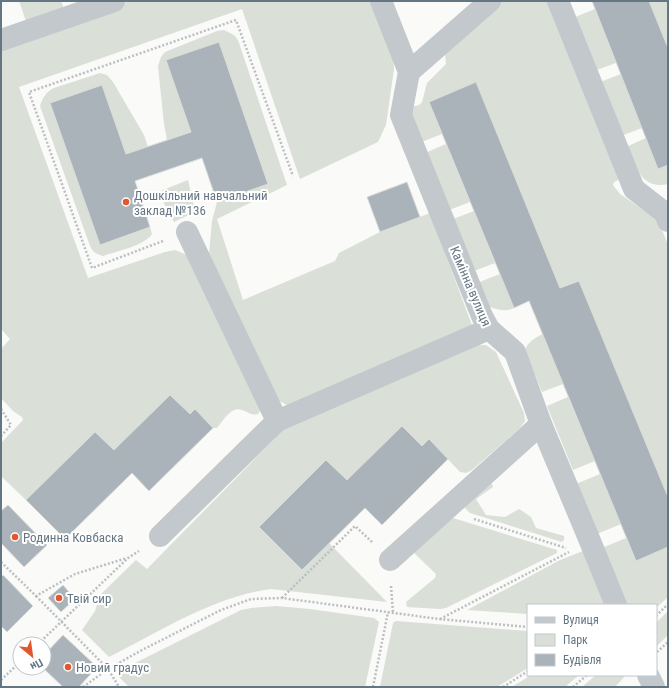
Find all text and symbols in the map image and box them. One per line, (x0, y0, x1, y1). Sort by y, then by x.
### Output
place label: Дошкільний навчальний заклад №136 (134, 188, 268, 218)
marker: Дошкільний навчальний заклад №136 (121, 197, 131, 207)
street label: Камінна вулиця (447, 244, 494, 328)
place label: Родинна Ковбаска (23, 530, 123, 545)
marker: Родинна Ковбаска (10, 532, 20, 542)
place label: Твій сир (67, 591, 111, 606)
marker: Твій сир (54, 593, 64, 603)
legend (527, 604, 657, 676)
text: Вулиця (563, 613, 599, 627)
text: Парк (563, 633, 588, 647)
north arrow (12, 636, 52, 676)
text: Будівля (563, 653, 601, 667)
text: Пн (28, 656, 45, 673)
place label: Новий градус (76, 660, 149, 675)
marker: Новий градус (63, 662, 73, 672)

